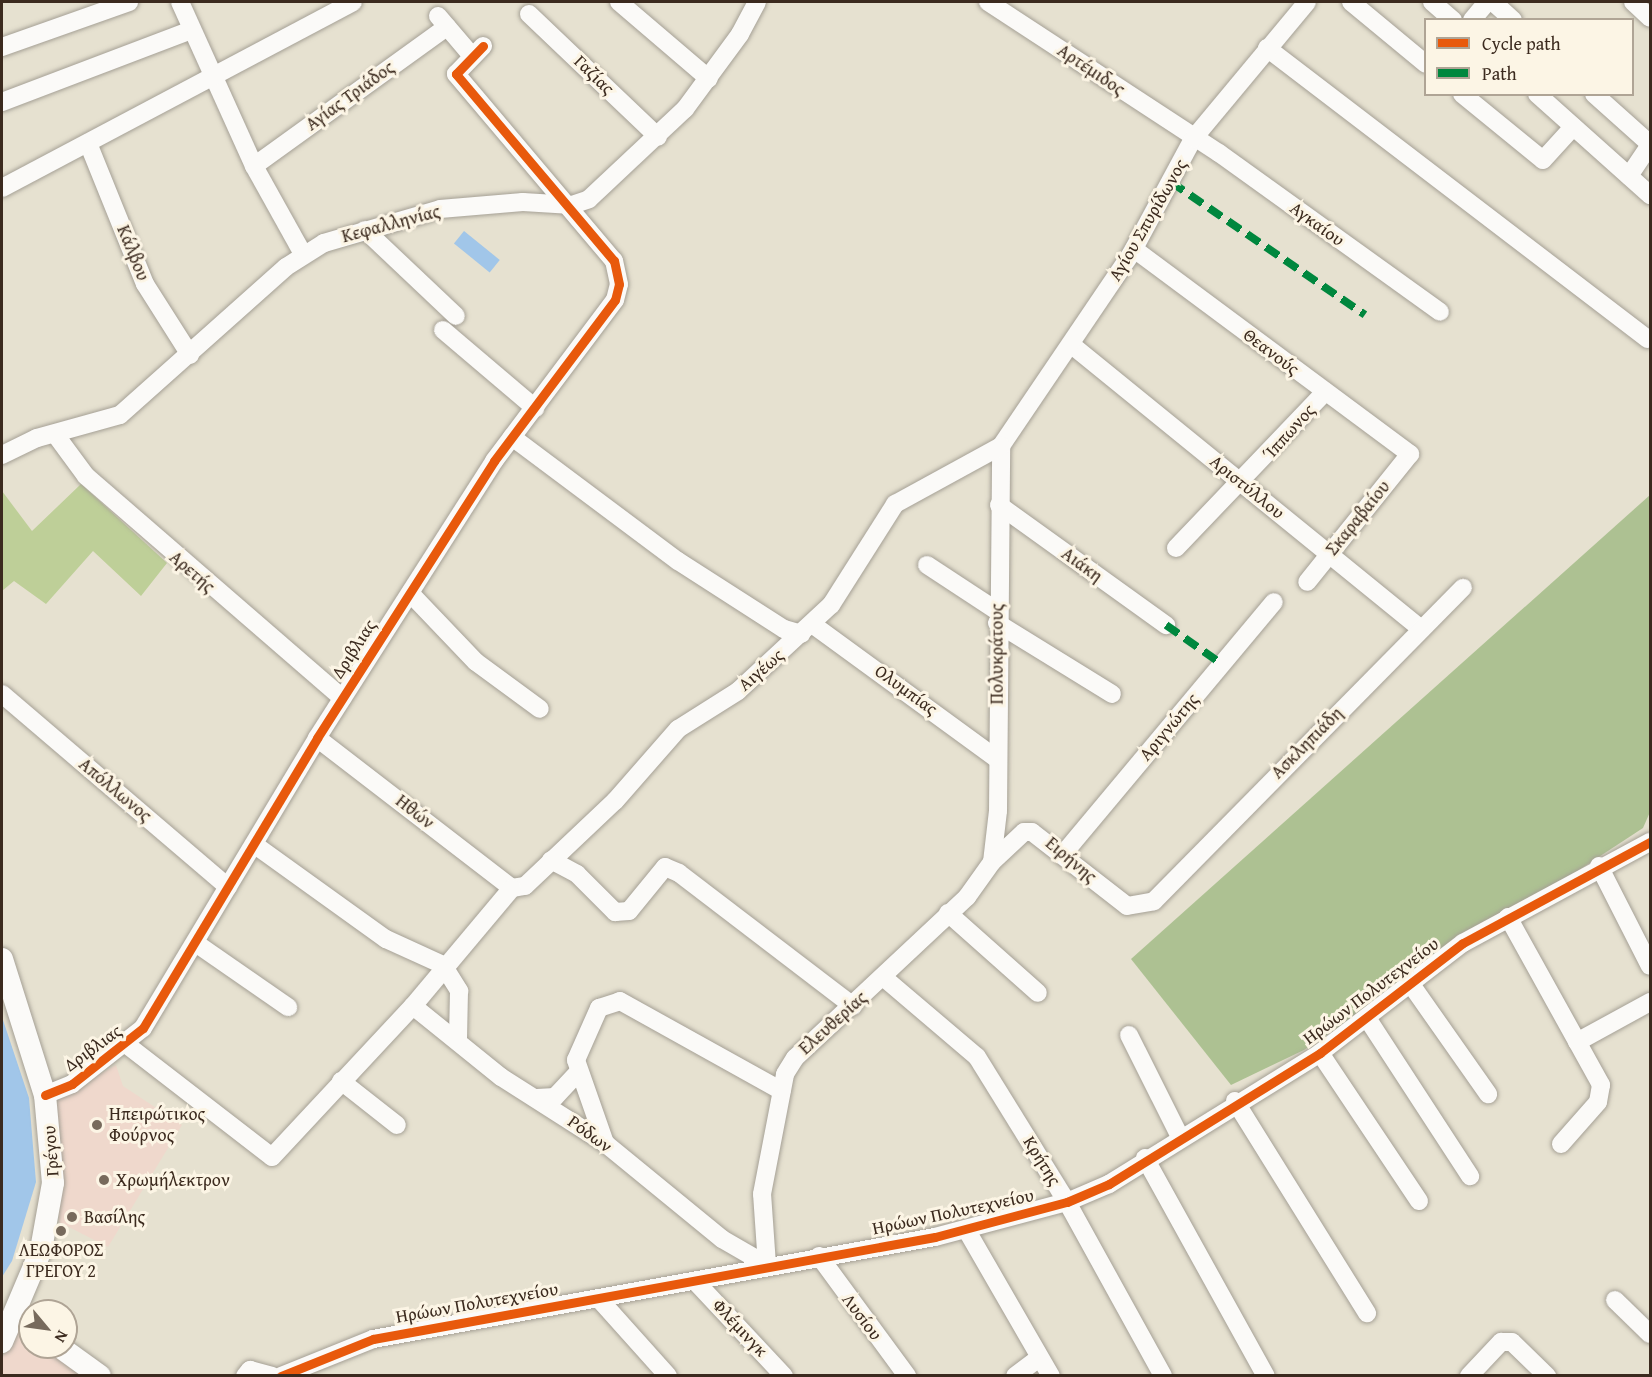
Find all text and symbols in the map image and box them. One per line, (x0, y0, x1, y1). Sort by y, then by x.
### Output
legend (1424, 18, 1634, 96)
text: Cycle path (1482, 30, 1561, 57)
street label: Αρτέμιδος (1053, 40, 1129, 100)
street label: Γαζίας (569, 51, 619, 99)
street label: Αγίας Τριάδος (302, 57, 398, 135)
text: Path (1482, 60, 1517, 87)
street label: Αγίου Σπυρίδωνος (1104, 155, 1192, 285)
street label: Αγκαίου (1286, 197, 1348, 251)
street label: Κεφαλληνίας (339, 201, 443, 247)
street label: Κάλβου (112, 222, 154, 284)
street label: Θεανούς (1239, 324, 1303, 380)
street label: Ίππωνος (1258, 399, 1320, 465)
street label: Αριστύλλου (1205, 450, 1289, 524)
street label: Σκαραβαίου (1321, 476, 1395, 560)
street label: Αιάκη (1057, 543, 1107, 587)
street label: Αρετής (165, 547, 219, 597)
street label: Πολυκράτους (986, 604, 1008, 704)
street label: Δριβλιας (327, 615, 381, 683)
street label: Αιγέως (734, 644, 788, 696)
street label: Ολυμπίας (870, 660, 942, 720)
street label: Αριγνώτης (1135, 689, 1203, 765)
street label: Ασκληπιάδη (1267, 703, 1347, 783)
street label: Απόλλωνος (74, 753, 156, 827)
street label: Ηθών (391, 790, 439, 834)
street label: Ειρήνης (1041, 832, 1101, 888)
street label: Ηρώων Πολυτεχνείου (1299, 933, 1443, 1049)
street label: Ελευθερίας (794, 987, 872, 1059)
street label: Δριβλιας (60, 1020, 126, 1076)
place label: Ηπειρώτικος Φούρνος (109, 1104, 205, 1146)
street label: Ρόδων (564, 1111, 616, 1157)
marker: Ηπειρώτικος Φούρνος (90, 1118, 104, 1132)
street label: Γρέγου (38, 1125, 64, 1177)
street label: Κρήτης (1018, 1132, 1066, 1190)
place label: Χρωμήλεκτρον (116, 1169, 230, 1191)
marker: Χρωμήλεκτρον (97, 1173, 111, 1187)
street label: Ηρώων Πολυτεχνείου (870, 1184, 1036, 1240)
place label: Βασίλης (84, 1206, 145, 1228)
marker: Βασίλης (65, 1210, 79, 1224)
marker: ΛΕΩΦΟΡΟΣ ΓΡΕΓΟΥ 2 (54, 1224, 68, 1238)
place label: ΛΕΩΦΟΡΟΣ ΓΡΕΓΟΥ 2 (19, 1240, 103, 1282)
street label: Ηρώων Πολυτεχνείου (394, 1278, 560, 1328)
street label: Λυσίου (837, 1289, 887, 1345)
street label: Φλέμινγκ (708, 1295, 772, 1361)
north arrow (18, 1299, 78, 1359)
text: N (49, 1326, 75, 1347)

